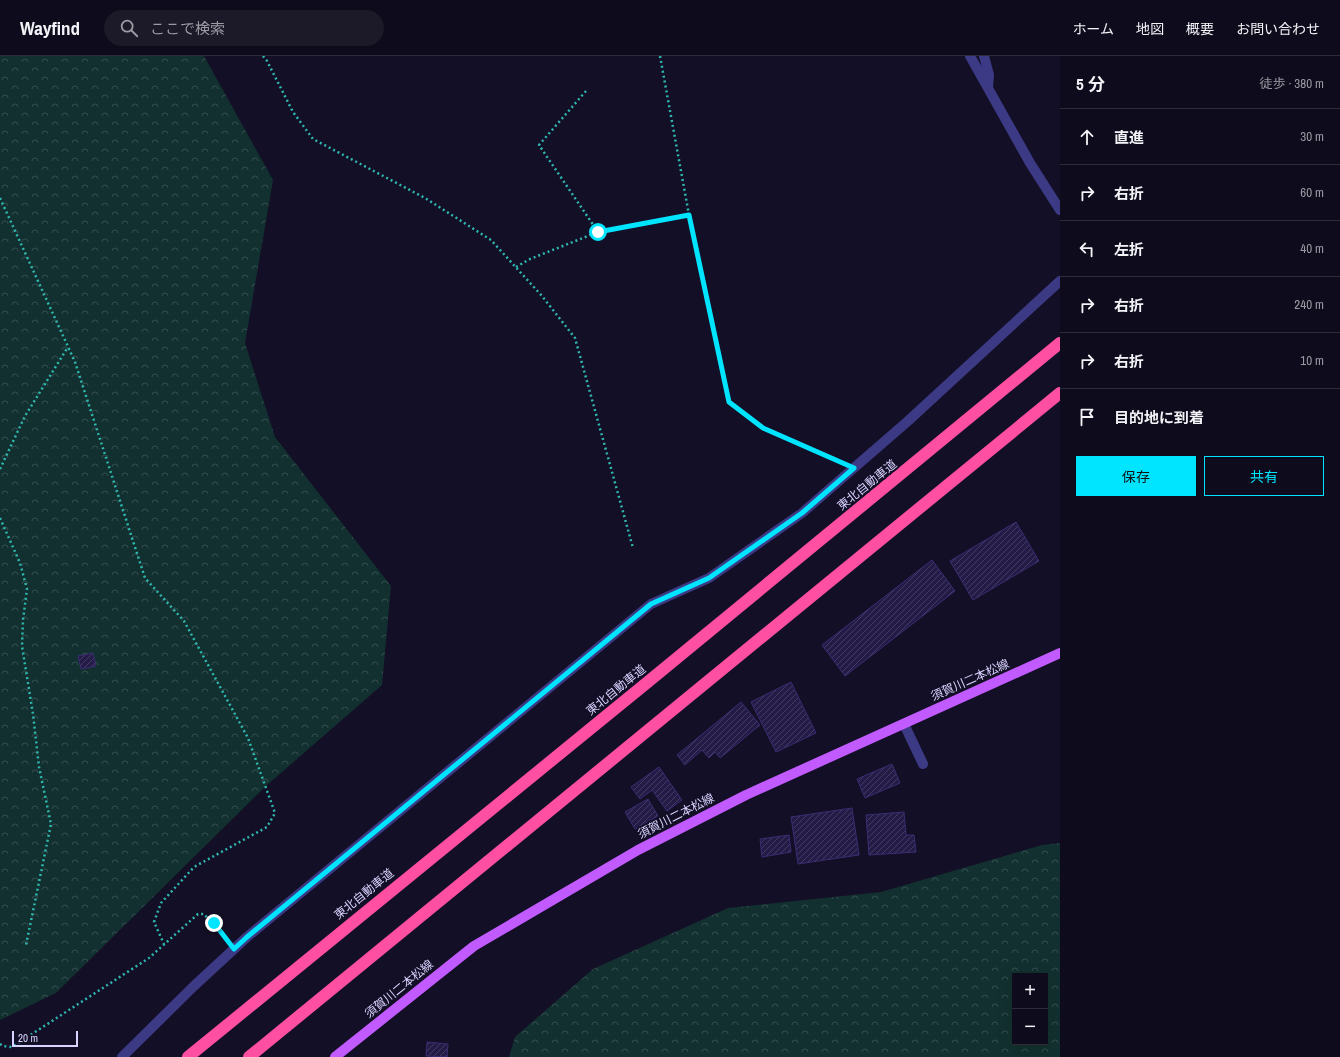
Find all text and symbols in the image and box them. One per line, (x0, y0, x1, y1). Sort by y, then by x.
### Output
search box (104, 10, 384, 46)
text: Wayfind (20, 15, 80, 41)
icon: search (118, 17, 140, 39)
text: ここで検索 (150, 18, 225, 39)
text: ホーム (1072, 20, 1114, 38)
text: 地図 (1136, 20, 1164, 38)
text: 概要 (1186, 20, 1214, 38)
text: お問い合わせ (1236, 20, 1320, 38)
text: 5 分 (1076, 72, 1105, 95)
text: 徒歩 · 380 m (1259, 75, 1324, 92)
icon: ahead (1076, 126, 1098, 148)
text: 直進 (1114, 127, 1144, 148)
text: 30 m (1300, 128, 1324, 145)
icon: right (1076, 182, 1098, 204)
text: 右折 (1114, 183, 1144, 204)
text: 60 m (1300, 184, 1324, 201)
route start (589, 223, 607, 241)
icon: left (1076, 238, 1098, 260)
text: 左折 (1114, 239, 1144, 260)
text: 40 m (1300, 240, 1324, 257)
icon: right (1076, 294, 1098, 316)
text: 右折 (1114, 295, 1144, 316)
text: 240 m (1294, 296, 1324, 313)
icon: right (1076, 350, 1098, 372)
text: 右折 (1114, 351, 1144, 372)
text: 10 m (1300, 352, 1324, 369)
icon: arrive (1076, 406, 1098, 428)
text: 目的地に到着 (1114, 407, 1204, 428)
street label: 東北自動車道 (834, 456, 900, 514)
button: 保存 (1076, 456, 1196, 496)
button: 共有 (1204, 456, 1324, 496)
street label: 須賀川二本松線 (928, 656, 1012, 704)
street label: 東北自動車道 (583, 661, 649, 719)
street label: 須賀川二本松線 (635, 790, 717, 842)
street label: 東北自動車道 (331, 865, 397, 923)
route end (205, 914, 223, 932)
street label: 須賀川二本松線 (361, 956, 437, 1022)
map controls (1012, 973, 1048, 1045)
button: + (1012, 973, 1048, 1009)
button: − (1012, 1009, 1048, 1045)
scale bar (12, 1029, 78, 1048)
text: 20 m (18, 1031, 38, 1045)

